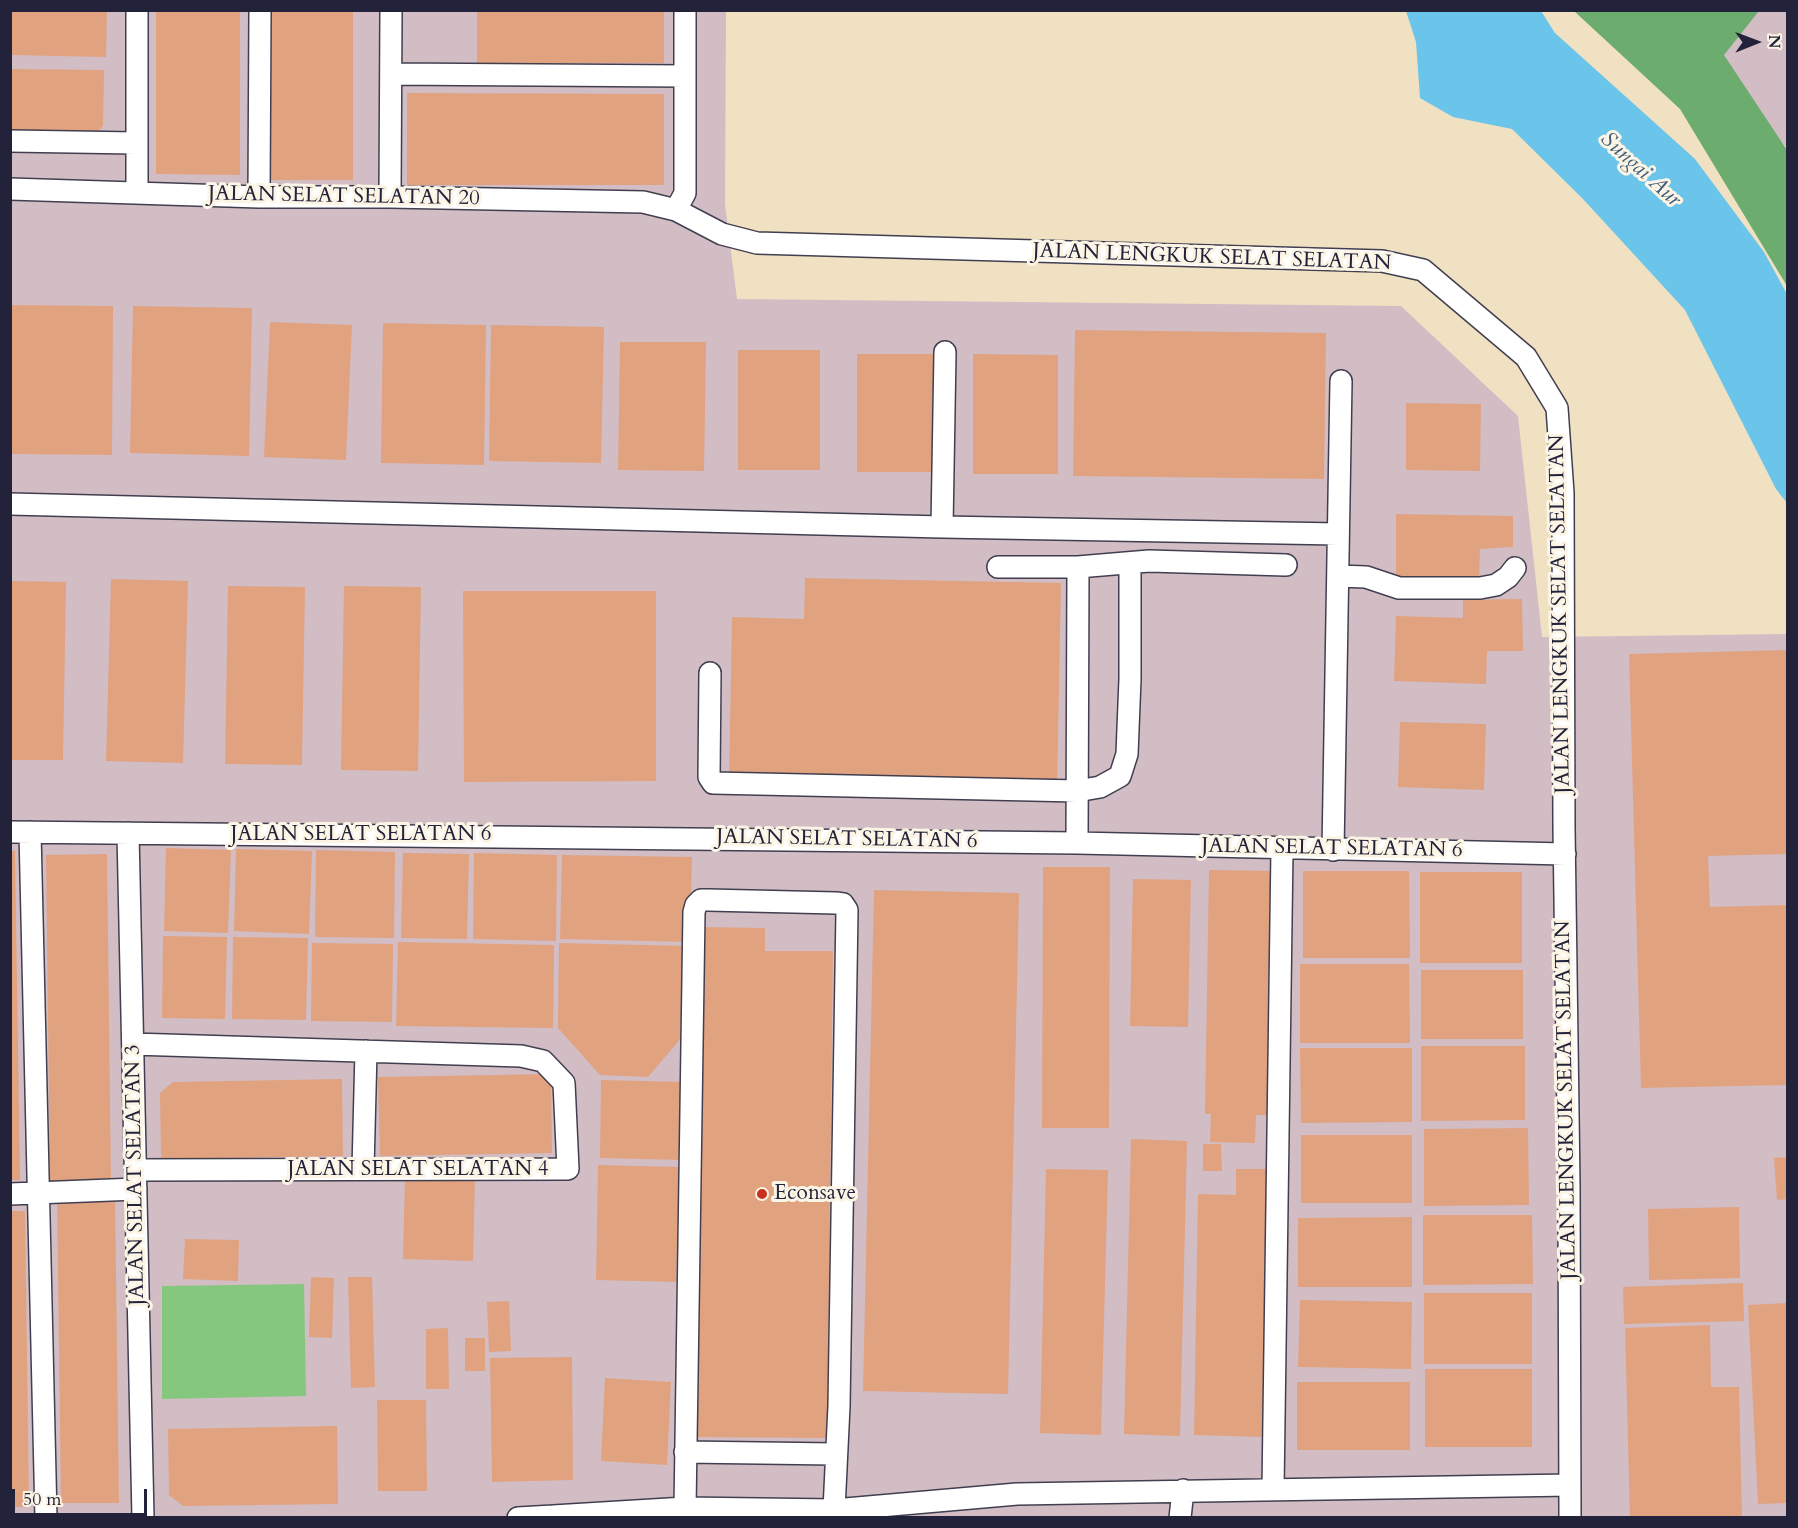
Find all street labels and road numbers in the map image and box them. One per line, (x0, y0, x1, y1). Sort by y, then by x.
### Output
street label: JALAN SELAT SELATAN 20 (208, 182, 480, 212)
street label: JALAN LENGKUK SELAT SELATAN (1032, 239, 1392, 277)
street label: JALAN LENGKUK SELAT SELATAN (1545, 434, 1577, 794)
street label: JALAN SELAT SELATAN 6 (230, 822, 492, 848)
street label: JALAN SELAT SELATAN 6 (716, 825, 978, 855)
street label: JALAN SELAT SELATAN 6 (1201, 834, 1463, 864)
street label: JALAN LENGKUK SELAT SELATAN (1551, 920, 1583, 1280)
street label: JALAN SELAT SELATAN 3 (121, 1044, 151, 1306)
street label: JALAN SELAT SELATAN 4 (287, 1157, 549, 1183)

